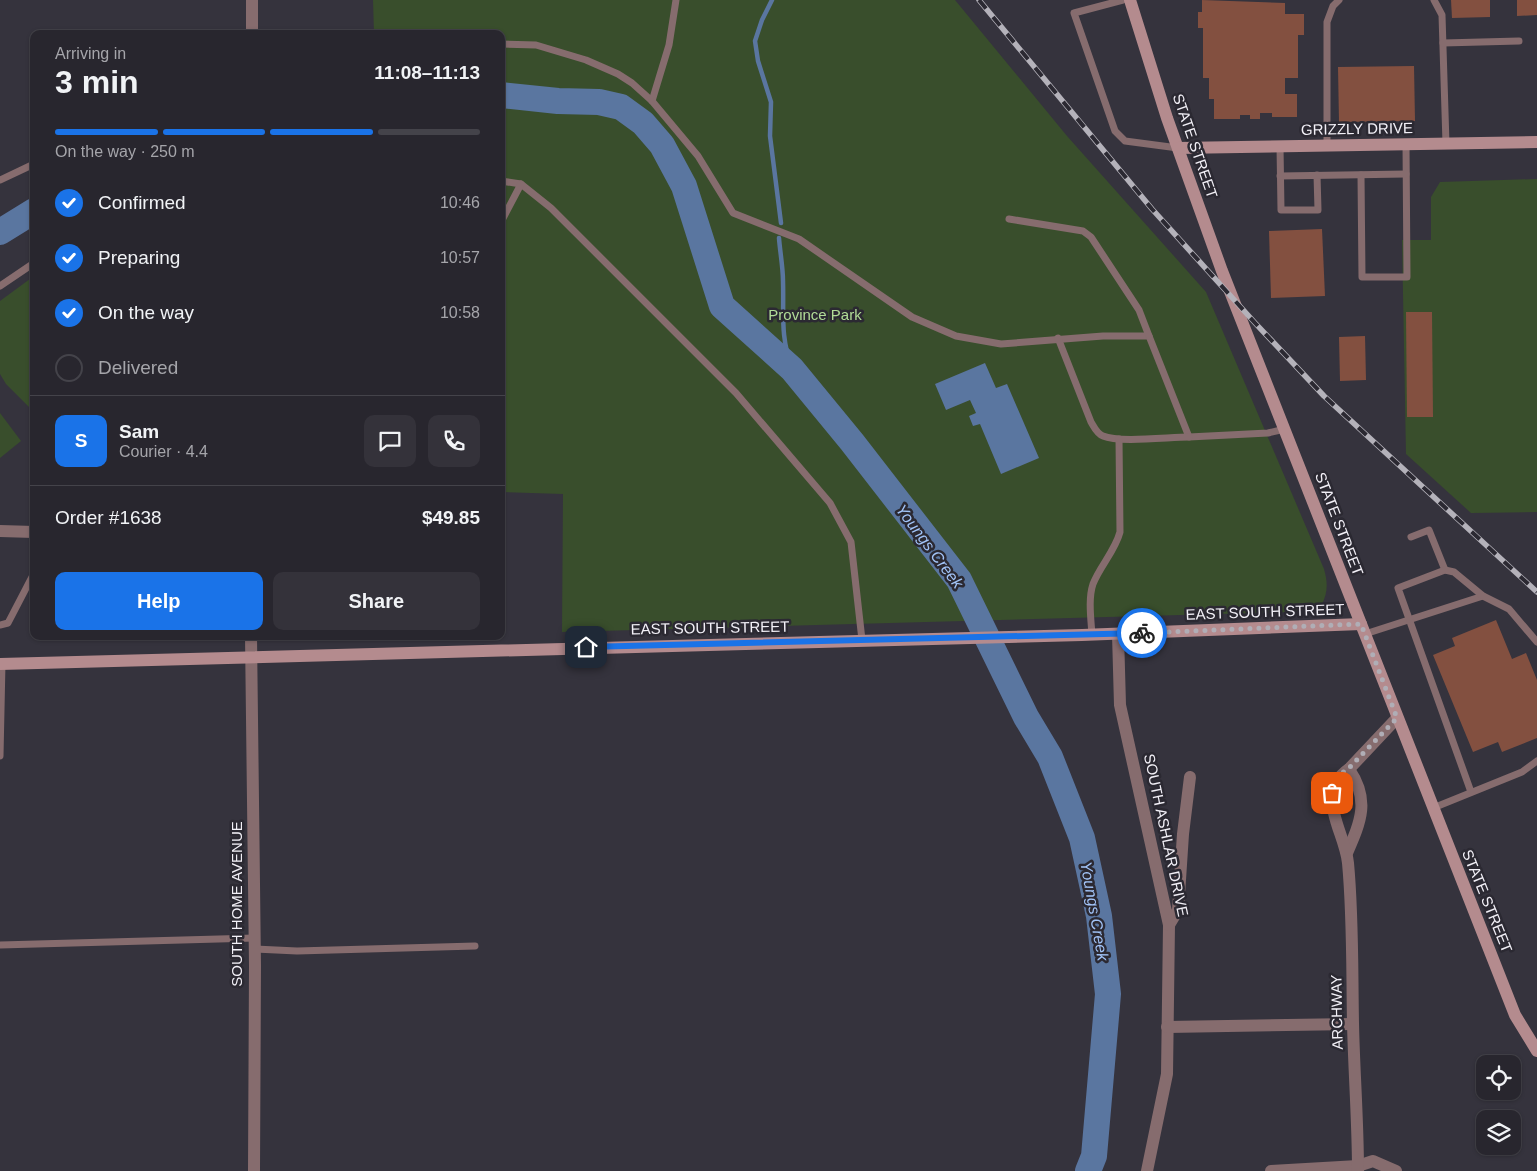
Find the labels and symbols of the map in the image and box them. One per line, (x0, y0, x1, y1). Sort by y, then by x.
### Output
street label: STATE STREET (1170, 91, 1221, 200)
street label: GRIZZLY DRIVE (1301, 119, 1413, 138)
park label: Province Park (768, 306, 862, 323)
street label: STATE STREET (1312, 470, 1367, 578)
water label: Youngs Creek (893, 501, 967, 592)
street label: EAST SOUTH STREET (1185, 600, 1345, 623)
courier (1117, 608, 1167, 658)
street label: EAST SOUTH STREET (630, 618, 790, 637)
pin (565, 626, 607, 668)
street label: SOUTH ASHLAR DRIVE (1141, 752, 1192, 918)
pin (1311, 772, 1353, 814)
street label: SOUTH HOME AVENUE (228, 821, 245, 987)
street label: STATE STREET (1459, 847, 1516, 955)
water label: Youngs Creek (1077, 860, 1112, 963)
street label: ARCHWAY (1327, 974, 1346, 1050)

